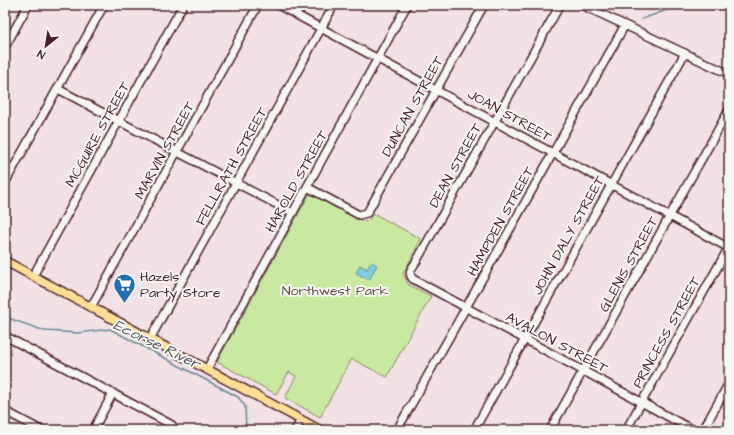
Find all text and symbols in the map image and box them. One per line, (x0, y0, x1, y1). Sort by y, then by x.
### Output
north arrow (26, 26, 66, 66)
text: N (34, 46, 48, 62)
street label: DUNCAN STREET (377, 52, 449, 160)
street label: MCGUIRE STREET (61, 78, 135, 191)
street label: JOAN STREET (464, 85, 555, 147)
street label: MARVIN STREET (130, 98, 200, 203)
street label: FELLRATH STREET (191, 104, 273, 229)
street label: DEAN STREET (424, 119, 487, 211)
street label: HAROLD STREET (260, 126, 333, 236)
street label: HAMPDEN STREET (462, 163, 539, 280)
street label: JOHN DALY STREET (528, 172, 610, 299)
street label: GLENIS STREET (594, 213, 663, 316)
place label: Hazels Party Store (140, 267, 221, 303)
supermarket icon: Hazels Party Store (111, 271, 137, 304)
street label: PRINCESS STREET (628, 273, 706, 392)
park label: Northwest Park (282, 281, 389, 301)
street label: AVALON STREET (502, 307, 611, 378)
water label: Ecorse River (110, 314, 205, 375)

